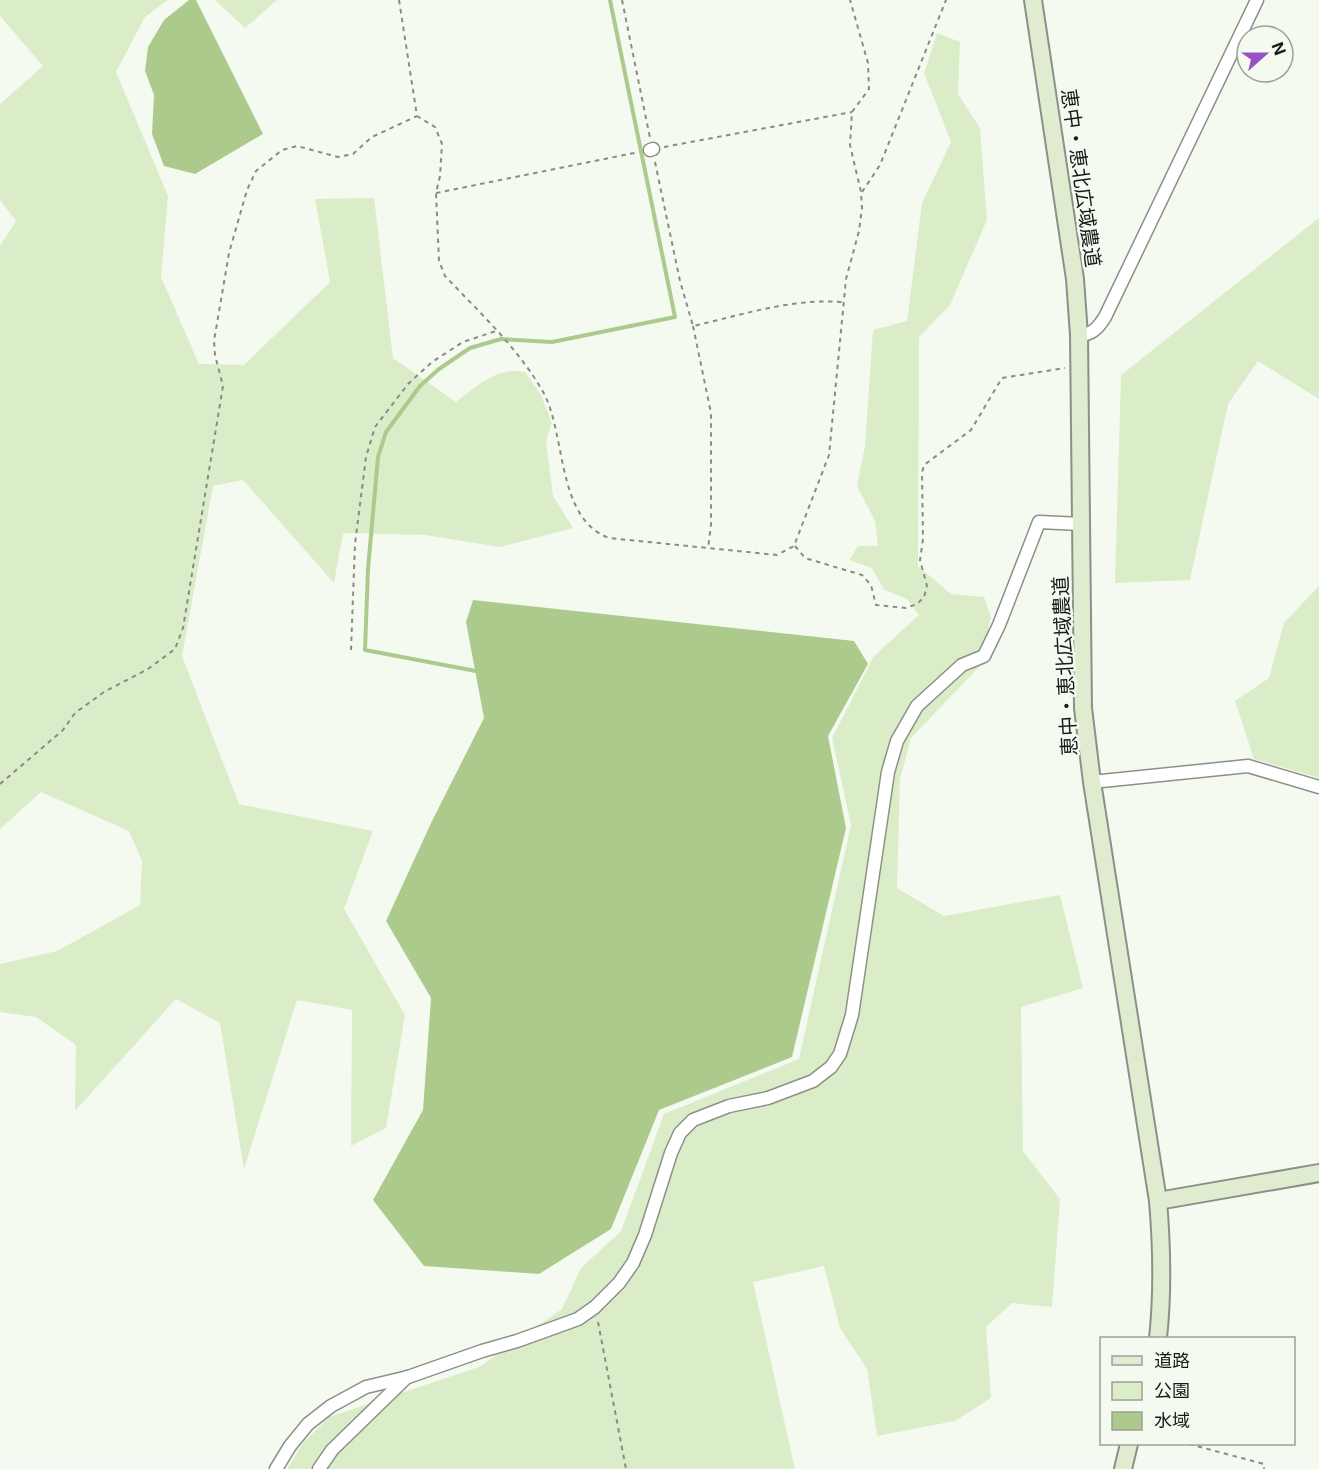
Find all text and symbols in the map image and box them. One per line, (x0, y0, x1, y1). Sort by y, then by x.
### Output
north arrow (1235, 24, 1295, 84)
text: N (1267, 39, 1291, 58)
street label: 恵中・恵北広域農道 (1057, 87, 1105, 269)
street label: 恵中・恵北広域農道 (1048, 575, 1082, 757)
legend (1100, 1337, 1295, 1445)
text: 道路 (1154, 1350, 1190, 1371)
text: 公園 (1154, 1380, 1190, 1401)
text: 水域 (1154, 1410, 1190, 1431)

